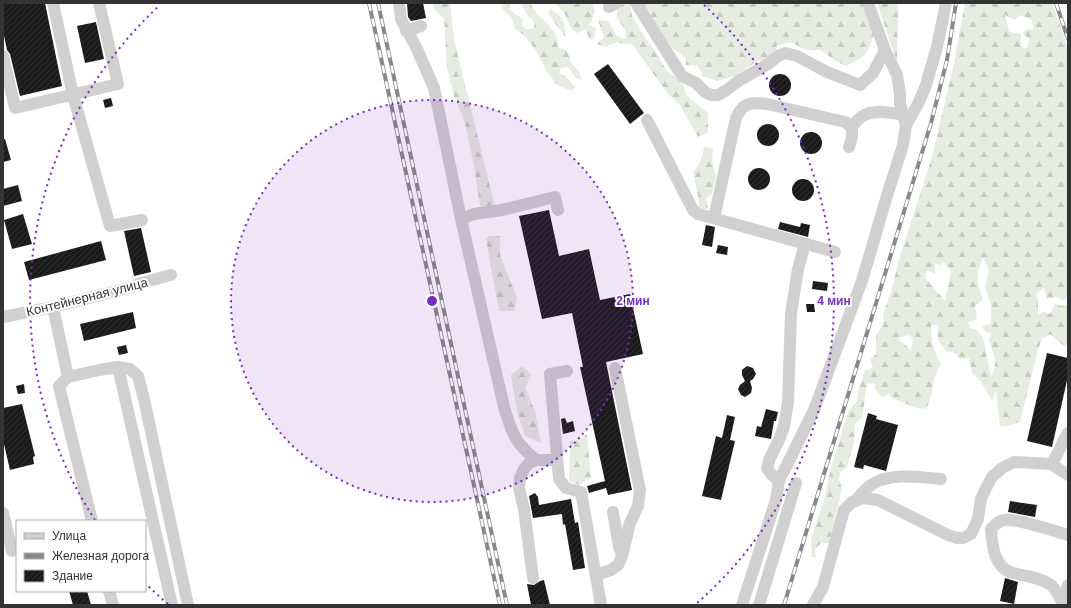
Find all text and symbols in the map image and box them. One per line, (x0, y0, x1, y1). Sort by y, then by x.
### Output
street label: Контейнерная улица (25, 274, 150, 319)
centre of rings (425, 294, 439, 308)
text: 2 мин (616, 294, 650, 308)
text: 4 мин (817, 294, 851, 308)
legend (16, 520, 146, 592)
text: Улица (52, 529, 86, 543)
text: Железная дорога (52, 549, 149, 563)
text: Здание (52, 569, 93, 583)

